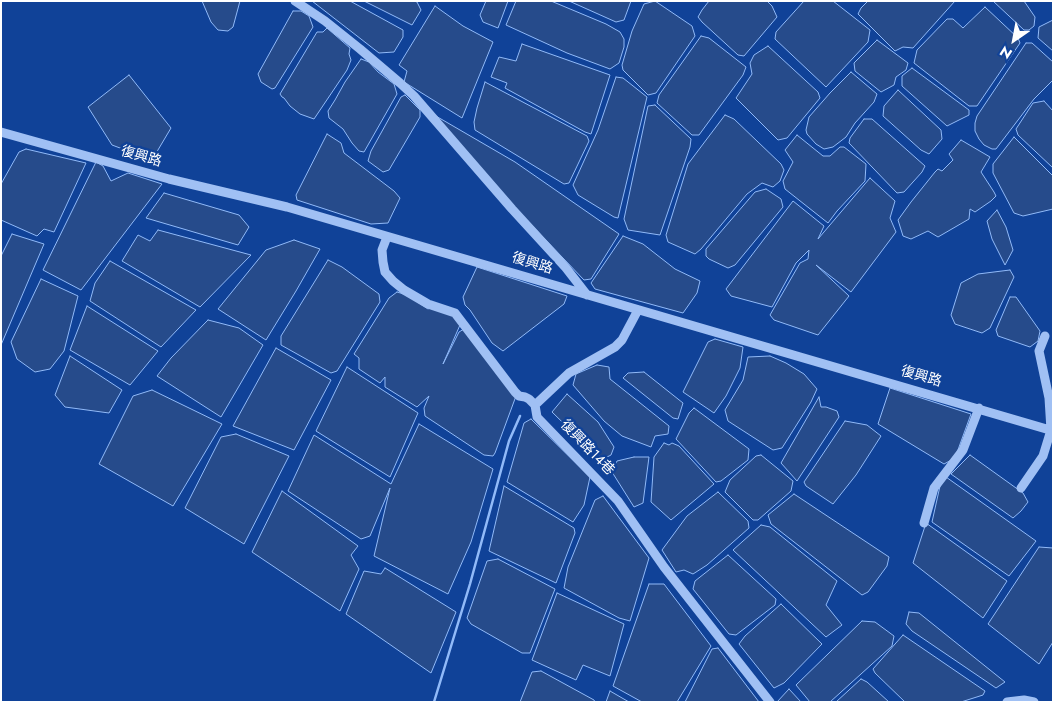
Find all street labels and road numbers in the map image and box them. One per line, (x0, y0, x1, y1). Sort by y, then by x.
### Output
street label: 復興路 (118, 143, 164, 171)
street label: 復興路 (509, 250, 555, 278)
street label: 復興路 (898, 363, 944, 391)
street label: 復興路14巷 (556, 417, 618, 479)

